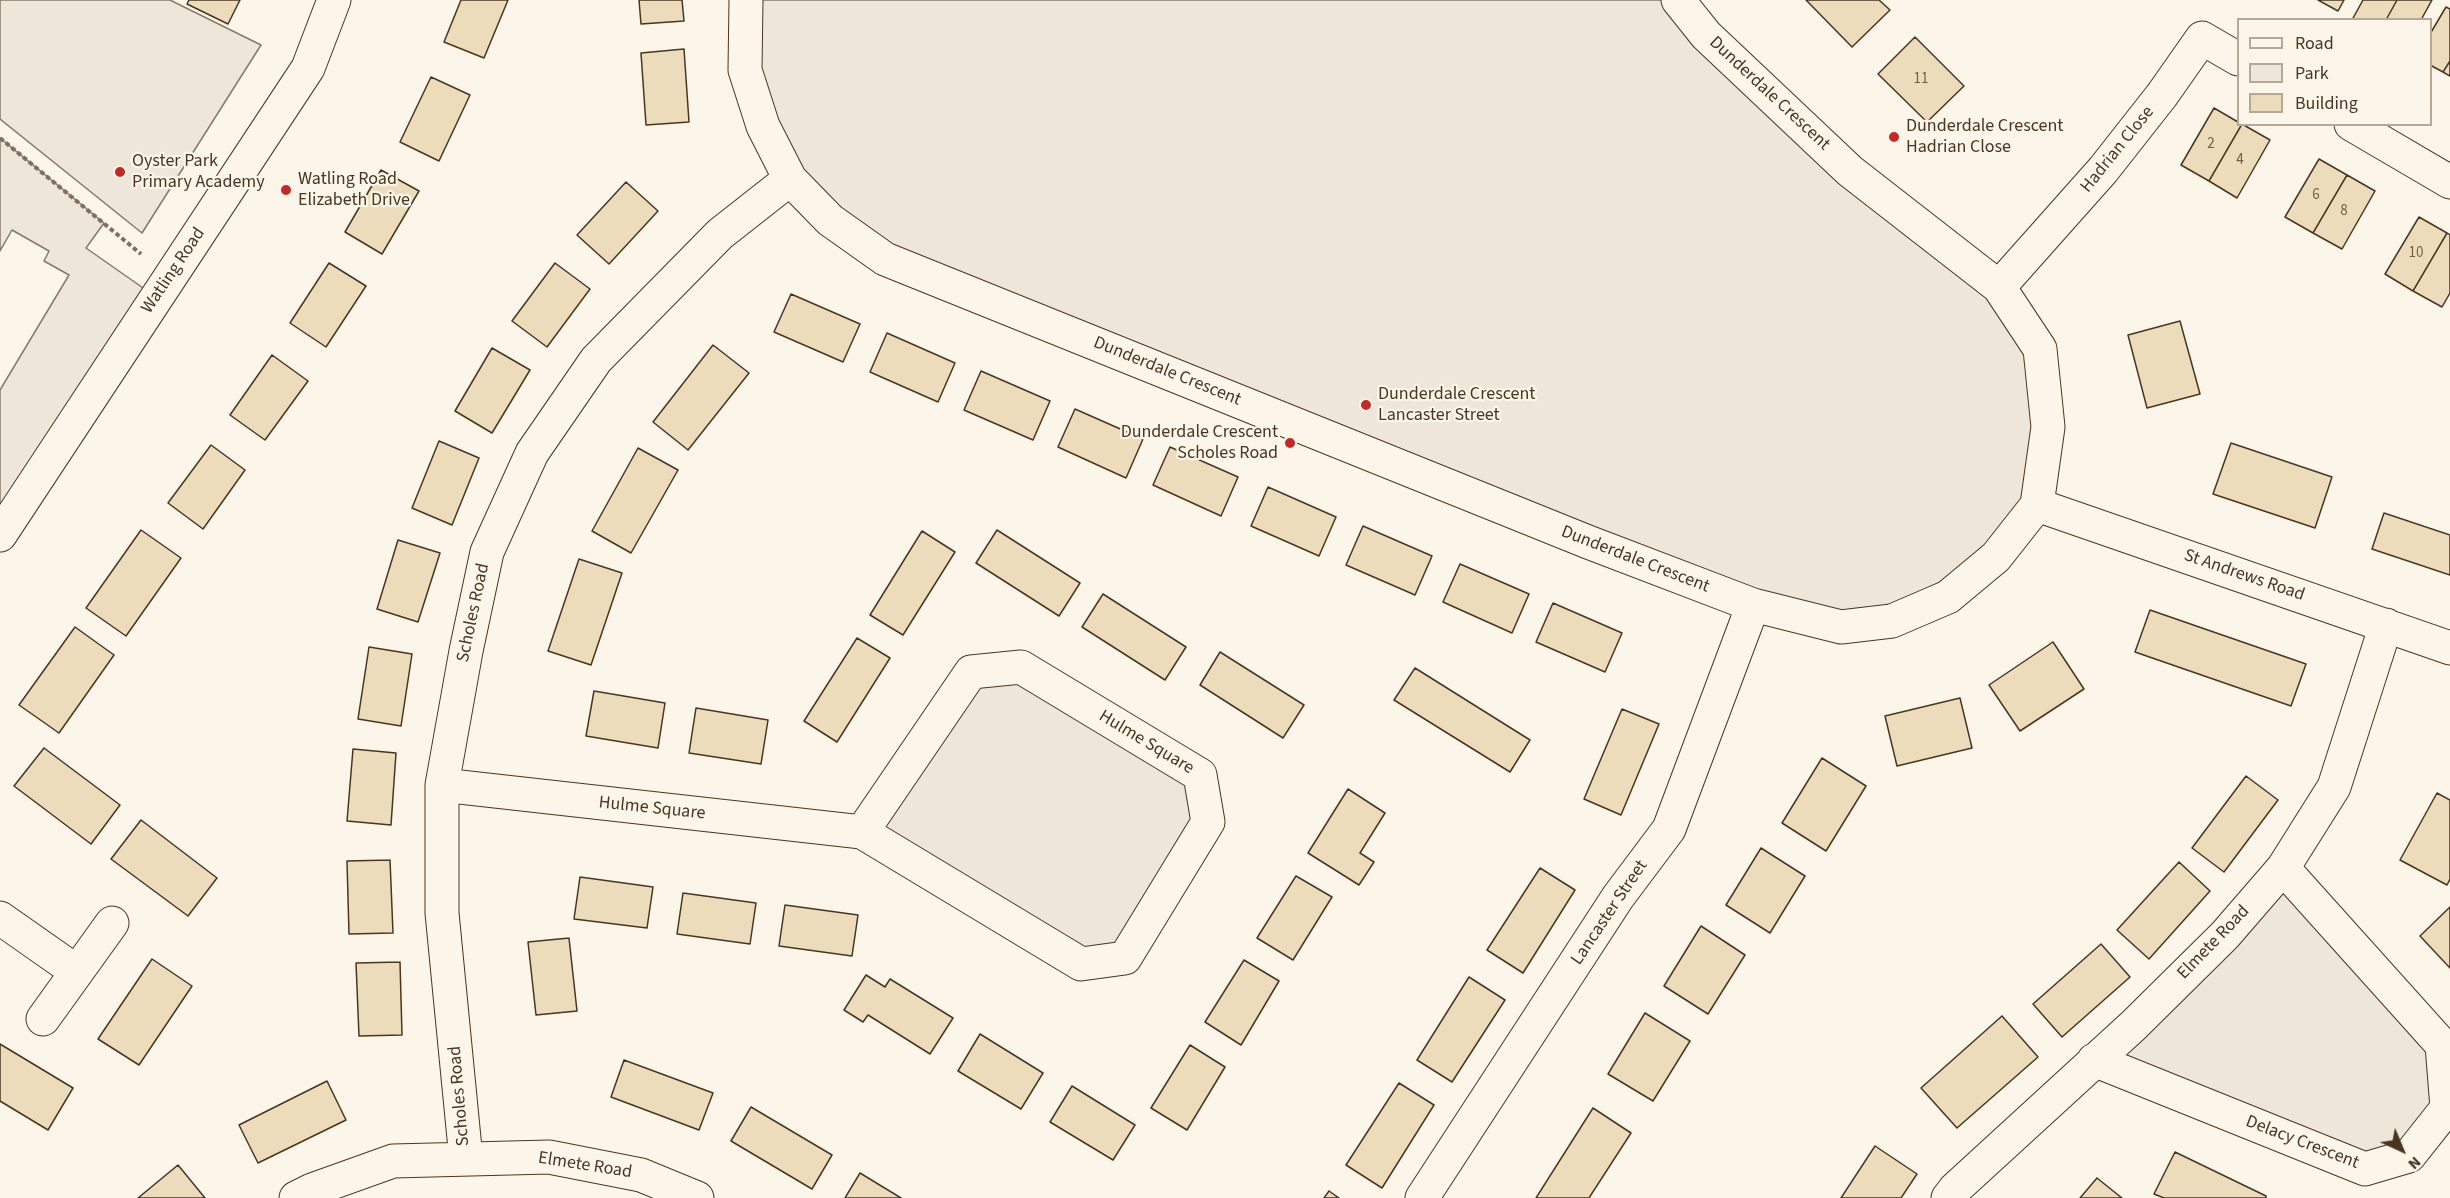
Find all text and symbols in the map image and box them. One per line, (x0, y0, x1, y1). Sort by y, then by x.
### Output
legend (2237, 18, 2432, 126)
text: Road (2295, 31, 2334, 56)
street label: Dunderdale Crescent (1704, 32, 1834, 156)
text: Park (2295, 61, 2329, 86)
house number: 11 (1914, 71, 1928, 89)
text: Building (2295, 91, 2358, 116)
street label: Hadrian Close (2077, 102, 2159, 198)
place label: Dunderdale Crescent Hadrian Close (1906, 116, 2063, 158)
marker: Dunderdale Crescent Hadrian Close (1887, 130, 1901, 144)
house number: 2 (2207, 136, 2215, 154)
place label: Oyster Park Primary Academy (132, 151, 265, 194)
house number: 4 (2236, 152, 2244, 170)
marker: Oyster Park Primary Academy (113, 165, 127, 179)
place label: Watling Road Elizabeth Drive (298, 169, 410, 212)
marker: Watling Road Elizabeth Drive (279, 183, 293, 197)
house number: 6 (2312, 187, 2320, 205)
house number: 8 (2340, 203, 2348, 221)
street label: Watling Road (137, 224, 211, 318)
house number: 10 (2409, 245, 2423, 263)
street label: Dunderdale Crescent (1090, 333, 1244, 411)
place label: Dunderdale Crescent Lancaster Street (1378, 384, 1535, 426)
marker: Dunderdale Crescent Lancaster Street (1359, 398, 1373, 412)
place label: Dunderdale Crescent Scholes Road (1121, 422, 1278, 464)
marker: Dunderdale Crescent Scholes Road (1283, 436, 1297, 450)
street label: Dunderdale Crescent (1558, 522, 1712, 598)
street label: St Andrews Road (2181, 545, 2307, 607)
street label: Scholes Road (453, 562, 495, 664)
street label: Hulme Square (1095, 706, 1197, 780)
street label: Hulme Square (598, 793, 706, 825)
street label: Lancaster Street (1567, 857, 1653, 969)
street label: Elmete Road (2173, 901, 2255, 985)
street label: Scholes Road (445, 1045, 475, 1147)
street label: Delacy Crescent (2242, 1112, 2362, 1174)
north arrow (2372, 1120, 2432, 1180)
street label: Elmete Road (537, 1148, 633, 1184)
text: N (2403, 1151, 2426, 1175)

